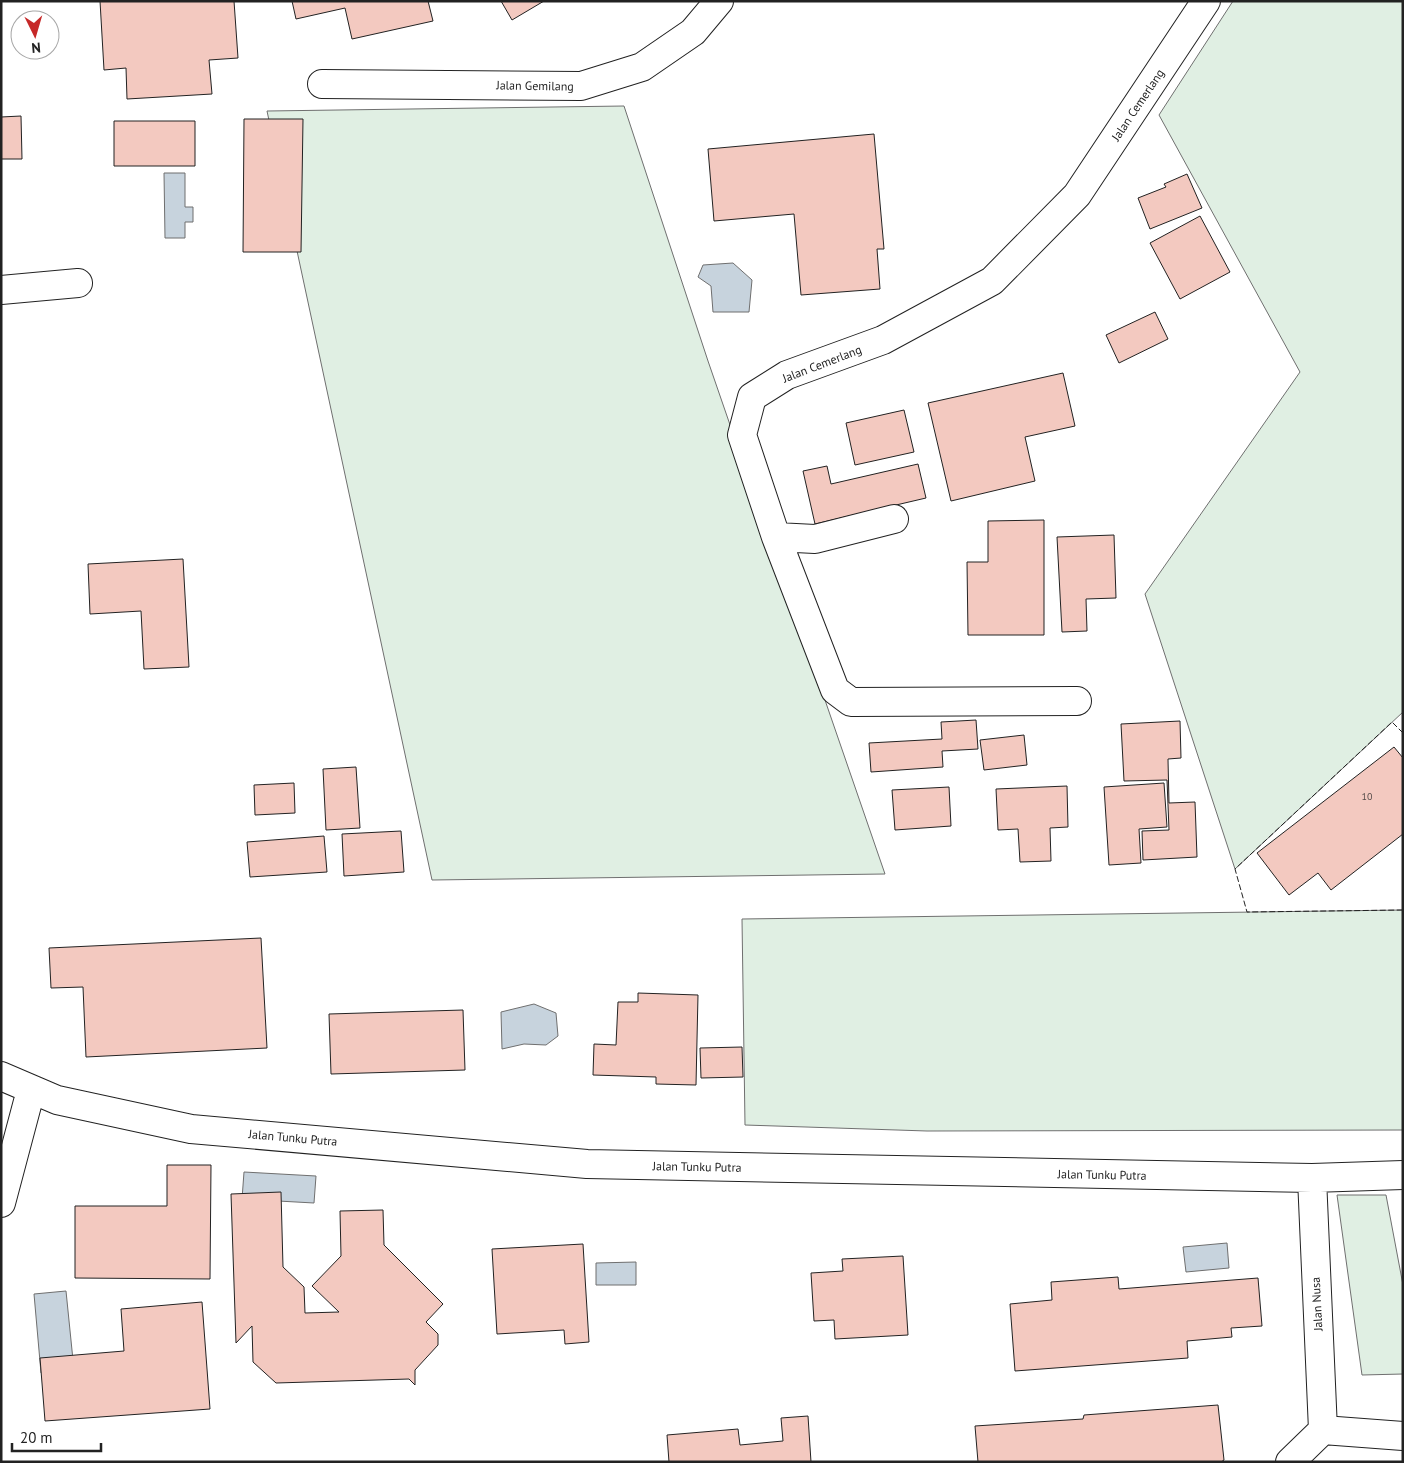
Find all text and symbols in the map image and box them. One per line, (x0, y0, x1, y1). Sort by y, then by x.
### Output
north arrow (10, 10, 60, 60)
text: N (31, 39, 42, 57)
street label: Jalan Cemerlang (1107, 66, 1167, 144)
street label: Jalan Gemilang (495, 77, 574, 94)
street label: Jalan Cemerlang (779, 342, 864, 386)
house number: 10 (1362, 790, 1373, 803)
street label: Jalan Tunku Putra (247, 1126, 338, 1149)
street label: Jalan Tunku Putra (651, 1158, 742, 1175)
street label: Jalan Tunku Putra (1056, 1166, 1147, 1183)
street label: Jalan Nusa (1308, 1277, 1325, 1332)
scale bar (12, 1420, 101, 1452)
text: 20 m (20, 1428, 53, 1447)

